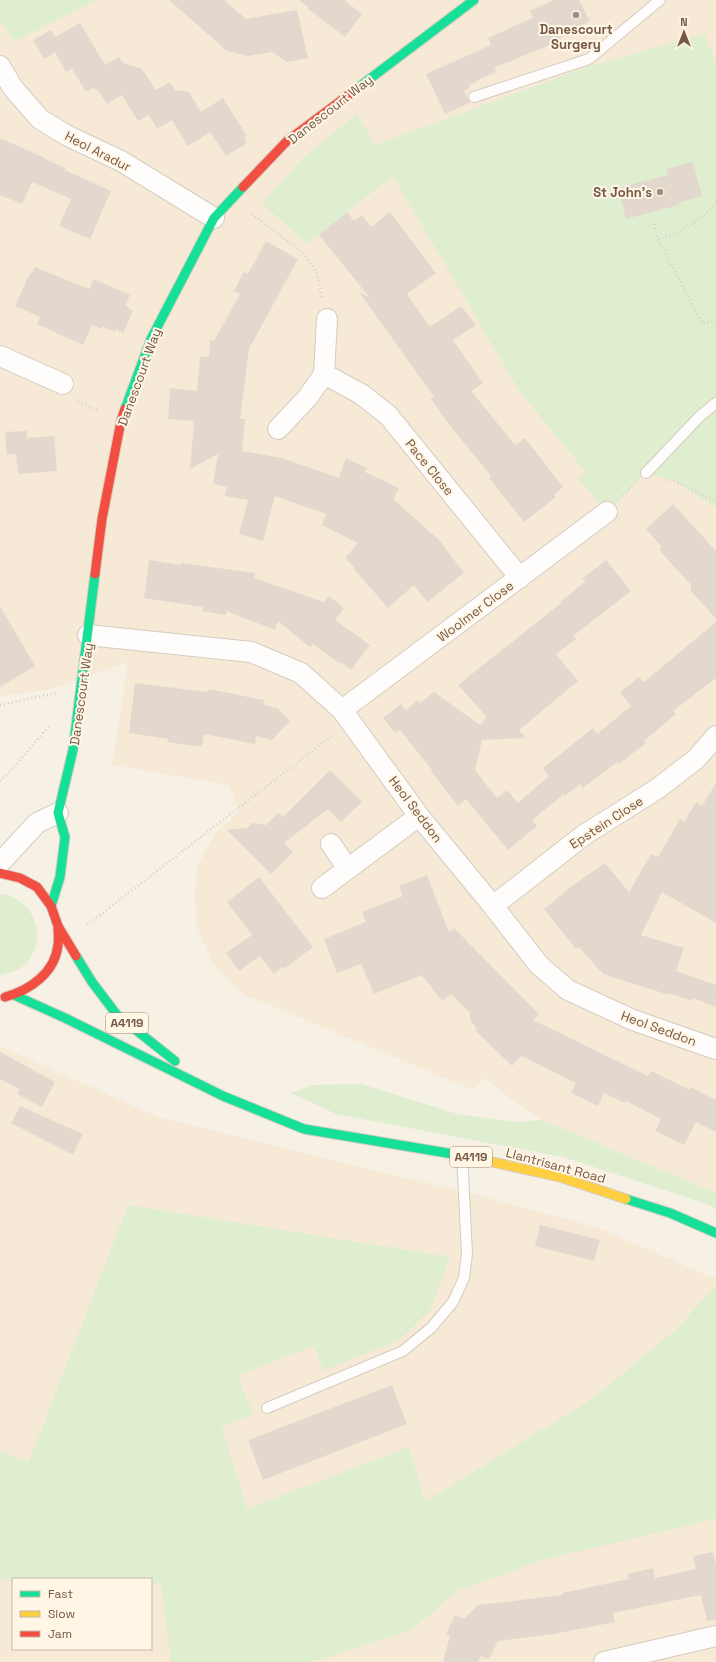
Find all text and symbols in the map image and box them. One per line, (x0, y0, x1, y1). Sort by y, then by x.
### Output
marker: Danescourt Surgery (571, 10, 581, 20)
north arrow (664, 12, 704, 52)
text: N (680, 15, 688, 29)
place label: Danescourt Surgery (539, 21, 613, 53)
street label: Danescourt Way (284, 71, 376, 148)
street label: Heol Aradur (62, 128, 134, 175)
place label: St John's (593, 184, 652, 201)
marker: St John's (655, 187, 665, 197)
street label: Danescourt Way (114, 326, 165, 428)
street label: Pace Close (402, 436, 458, 499)
street label: Woolmer Close (434, 577, 517, 646)
street label: Danescourt Way (66, 642, 97, 746)
street label: Heol Seddon (385, 773, 446, 846)
street label: Epstein Close (566, 792, 646, 853)
street label: Heol Seddon (619, 1007, 699, 1050)
road number: A4119 (106, 1013, 148, 1033)
street label: Llantrisant Road (504, 1144, 608, 1187)
road number: A4119 (450, 1147, 492, 1167)
legend (12, 1578, 152, 1650)
text: Fast (48, 1586, 73, 1602)
text: Slow (48, 1606, 75, 1622)
text: Jam (48, 1626, 72, 1642)

